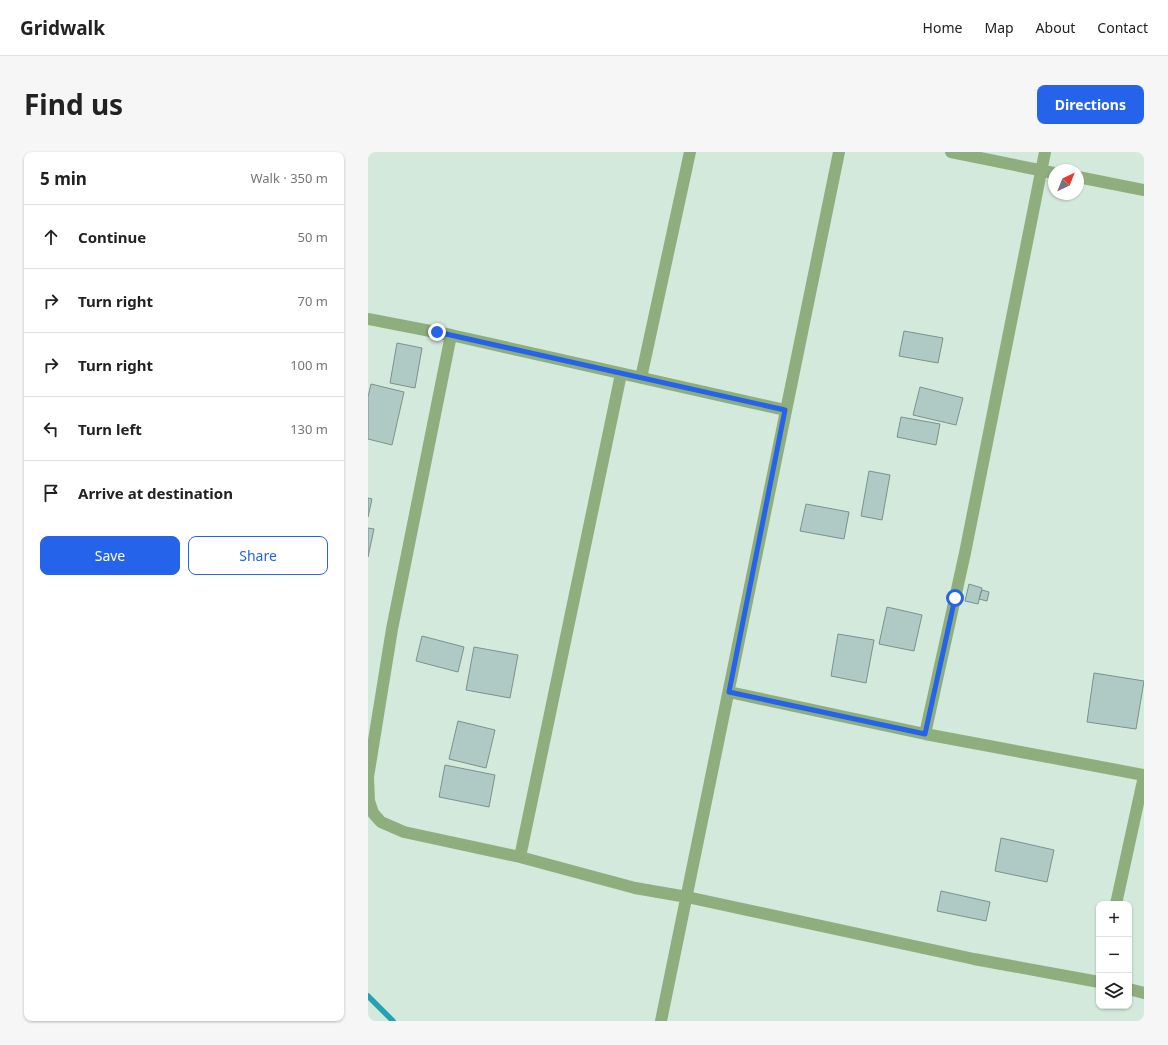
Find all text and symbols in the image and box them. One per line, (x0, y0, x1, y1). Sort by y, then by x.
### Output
text: Gridwalk (20, 15, 105, 41)
text: Home (923, 18, 962, 37)
text: Map (984, 18, 1014, 37)
text: About (1036, 18, 1075, 37)
text: Contact (1097, 18, 1148, 37)
text: Find us (24, 85, 123, 123)
button: Directions (1037, 85, 1144, 124)
north arrow (1048, 164, 1084, 200)
text: 5 min (40, 167, 87, 190)
text: Walk · 350 m (250, 169, 328, 187)
icon: ahead (40, 226, 62, 248)
text: Continue (78, 227, 146, 247)
text: 50 m (298, 228, 328, 246)
icon: right (40, 290, 62, 312)
text: Turn right (78, 291, 153, 311)
text: 70 m (298, 292, 328, 310)
route end (428, 323, 446, 341)
icon: right (40, 354, 62, 376)
text: Turn right (78, 355, 153, 375)
text: 100 m (290, 356, 328, 374)
icon: left (40, 418, 62, 440)
text: Turn left (78, 419, 142, 439)
text: 130 m (290, 420, 328, 438)
icon: arrive (40, 482, 62, 504)
text: Arrive at destination (78, 483, 233, 503)
button: Save (40, 536, 180, 575)
button: Share (188, 536, 328, 575)
route start (946, 589, 964, 607)
map controls (1096, 901, 1132, 1009)
button: + (1096, 901, 1132, 937)
button: − (1096, 937, 1132, 973)
button: layers (1096, 973, 1132, 1009)

